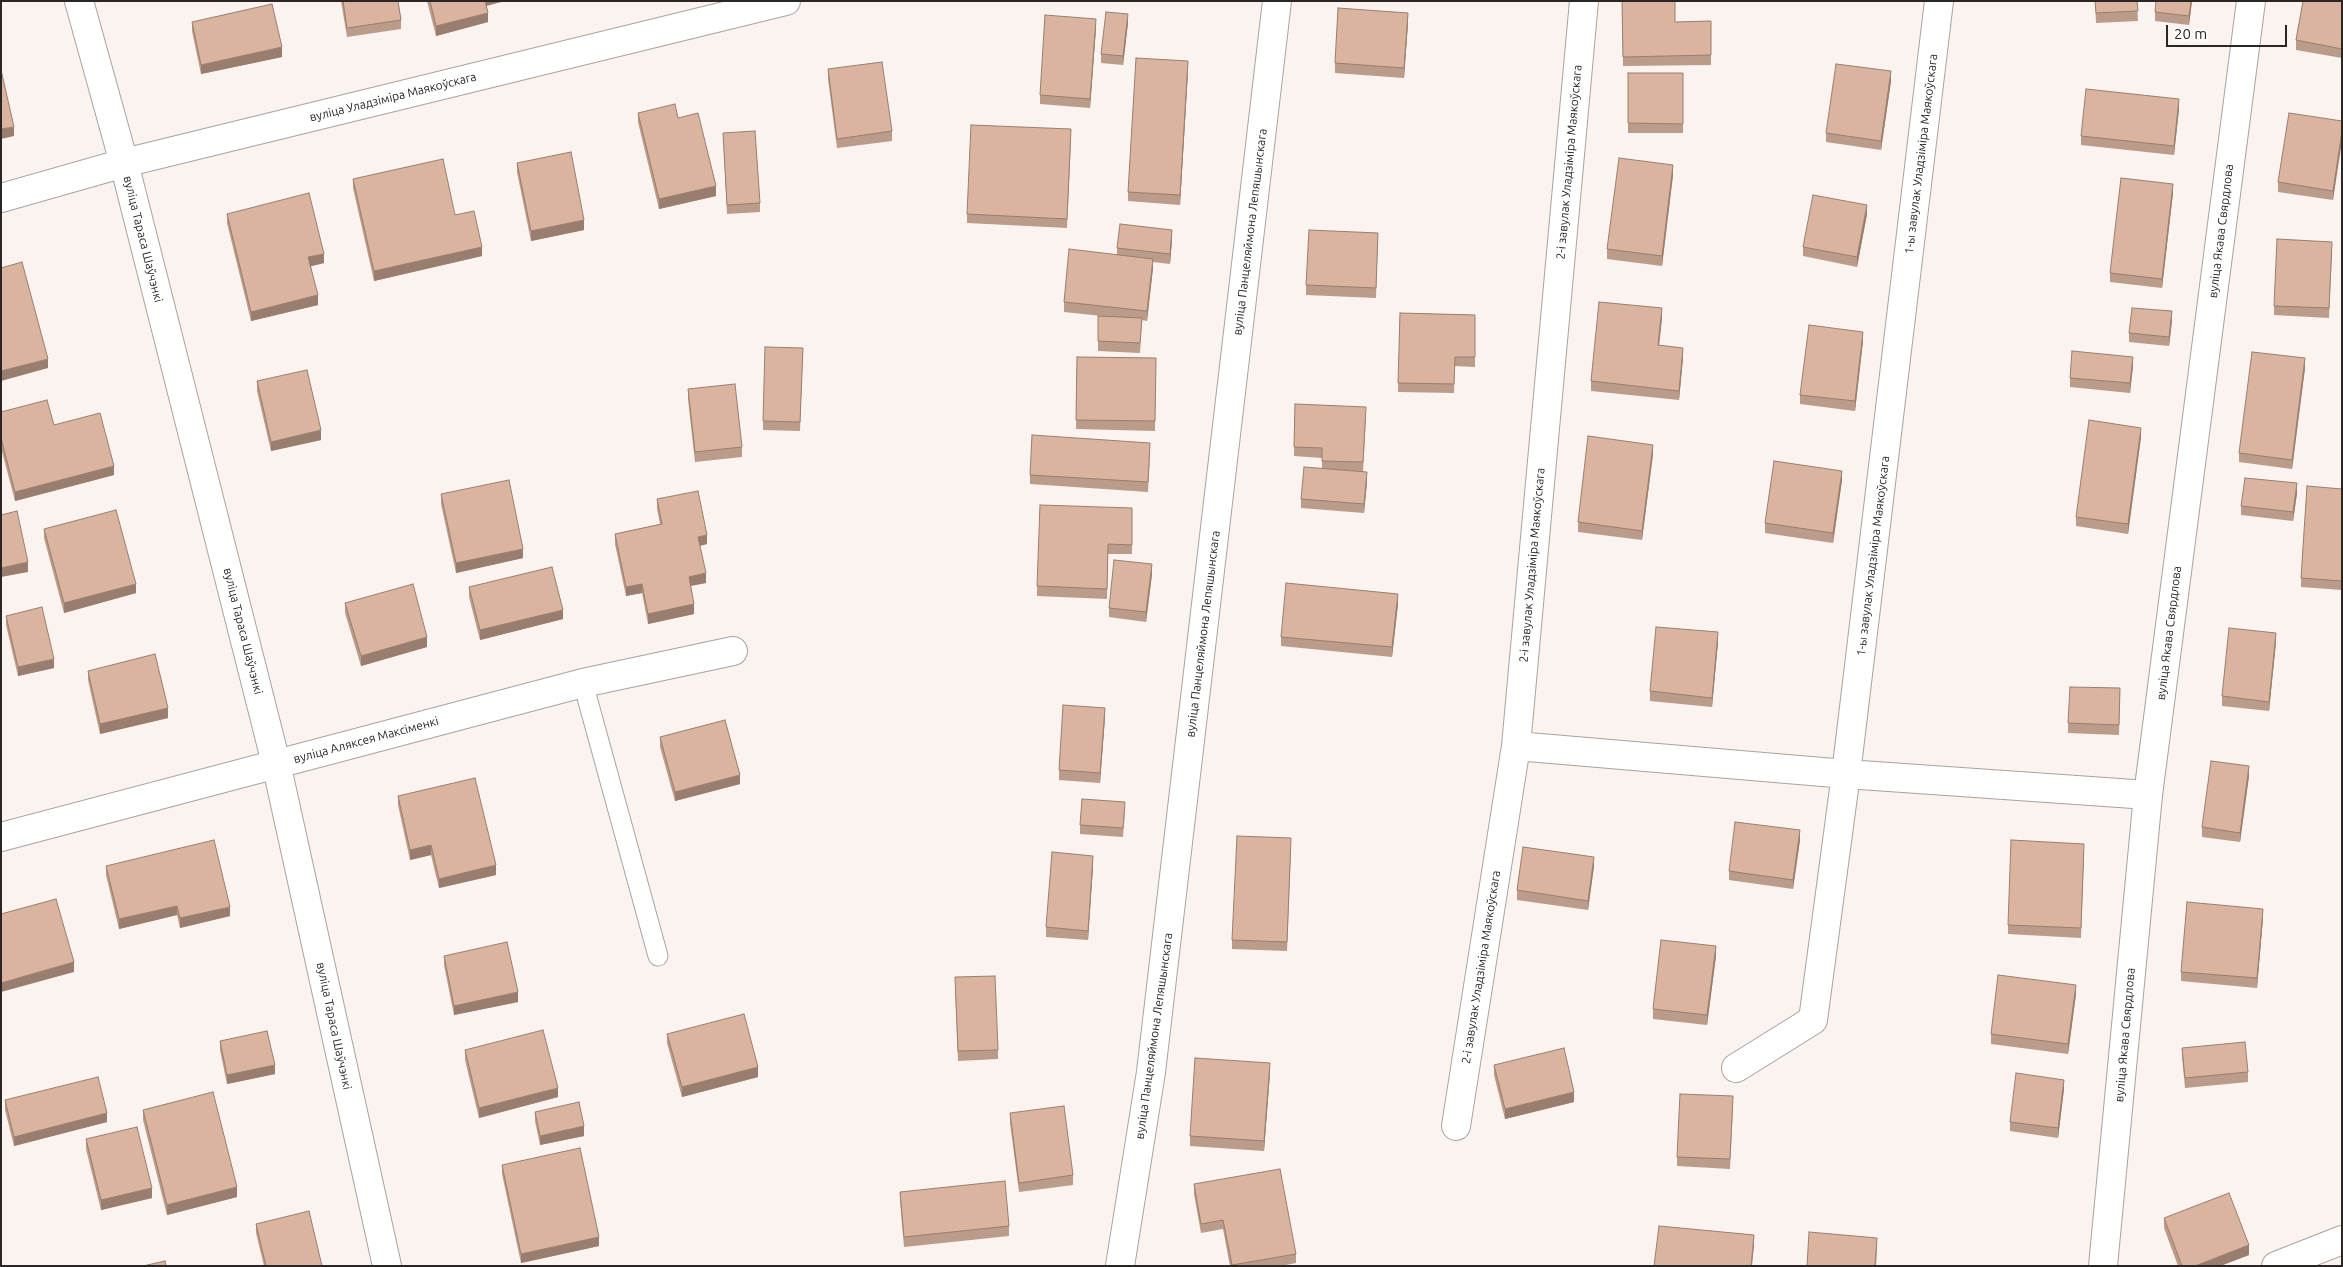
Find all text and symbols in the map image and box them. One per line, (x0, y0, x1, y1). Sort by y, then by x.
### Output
scale bar (2168, 15, 2289, 47)
text: 20 m (2174, 25, 2207, 42)
street label: 1-ы завулак Уладзіміра Маякоўскага (1902, 53, 1940, 255)
street label: 2-і завулак Уладзіміра Маякоўскага (1553, 64, 1585, 260)
street label: вуліца Уладзіміра Маякоўскага (308, 69, 478, 125)
street label: вуліца Панцеляймона Лепяшынскага (1230, 128, 1270, 336)
street label: вуліца Якава Свярдлова (2206, 163, 2236, 299)
street label: вуліца Тараса Шаўчэнкі (120, 174, 166, 304)
street label: 1-ы завулак Уладзіміра Маякоўскага (1854, 455, 1892, 657)
street label: 2-і завулак Уладзіміра Маякоўскага (1516, 467, 1548, 663)
street label: вуліца Панцеляймона Лепяшынскага (1183, 530, 1223, 738)
street label: вуліца Якава Свярдлова (2154, 565, 2184, 701)
street label: вуліца Тараса Шаўчэнкі (220, 566, 266, 696)
street label: вуліца Аляксея Максіменкі (292, 714, 440, 766)
street label: 2-і завулак Уладзіміра Маякоўскага (1459, 869, 1503, 1065)
street label: вуліца Панцеляймона Лепяшынскага (1132, 932, 1176, 1140)
street label: вуліца Тараса Шаўчэнкі (313, 961, 355, 1091)
street label: вуліца Якава Свярдлова (2112, 967, 2138, 1103)

